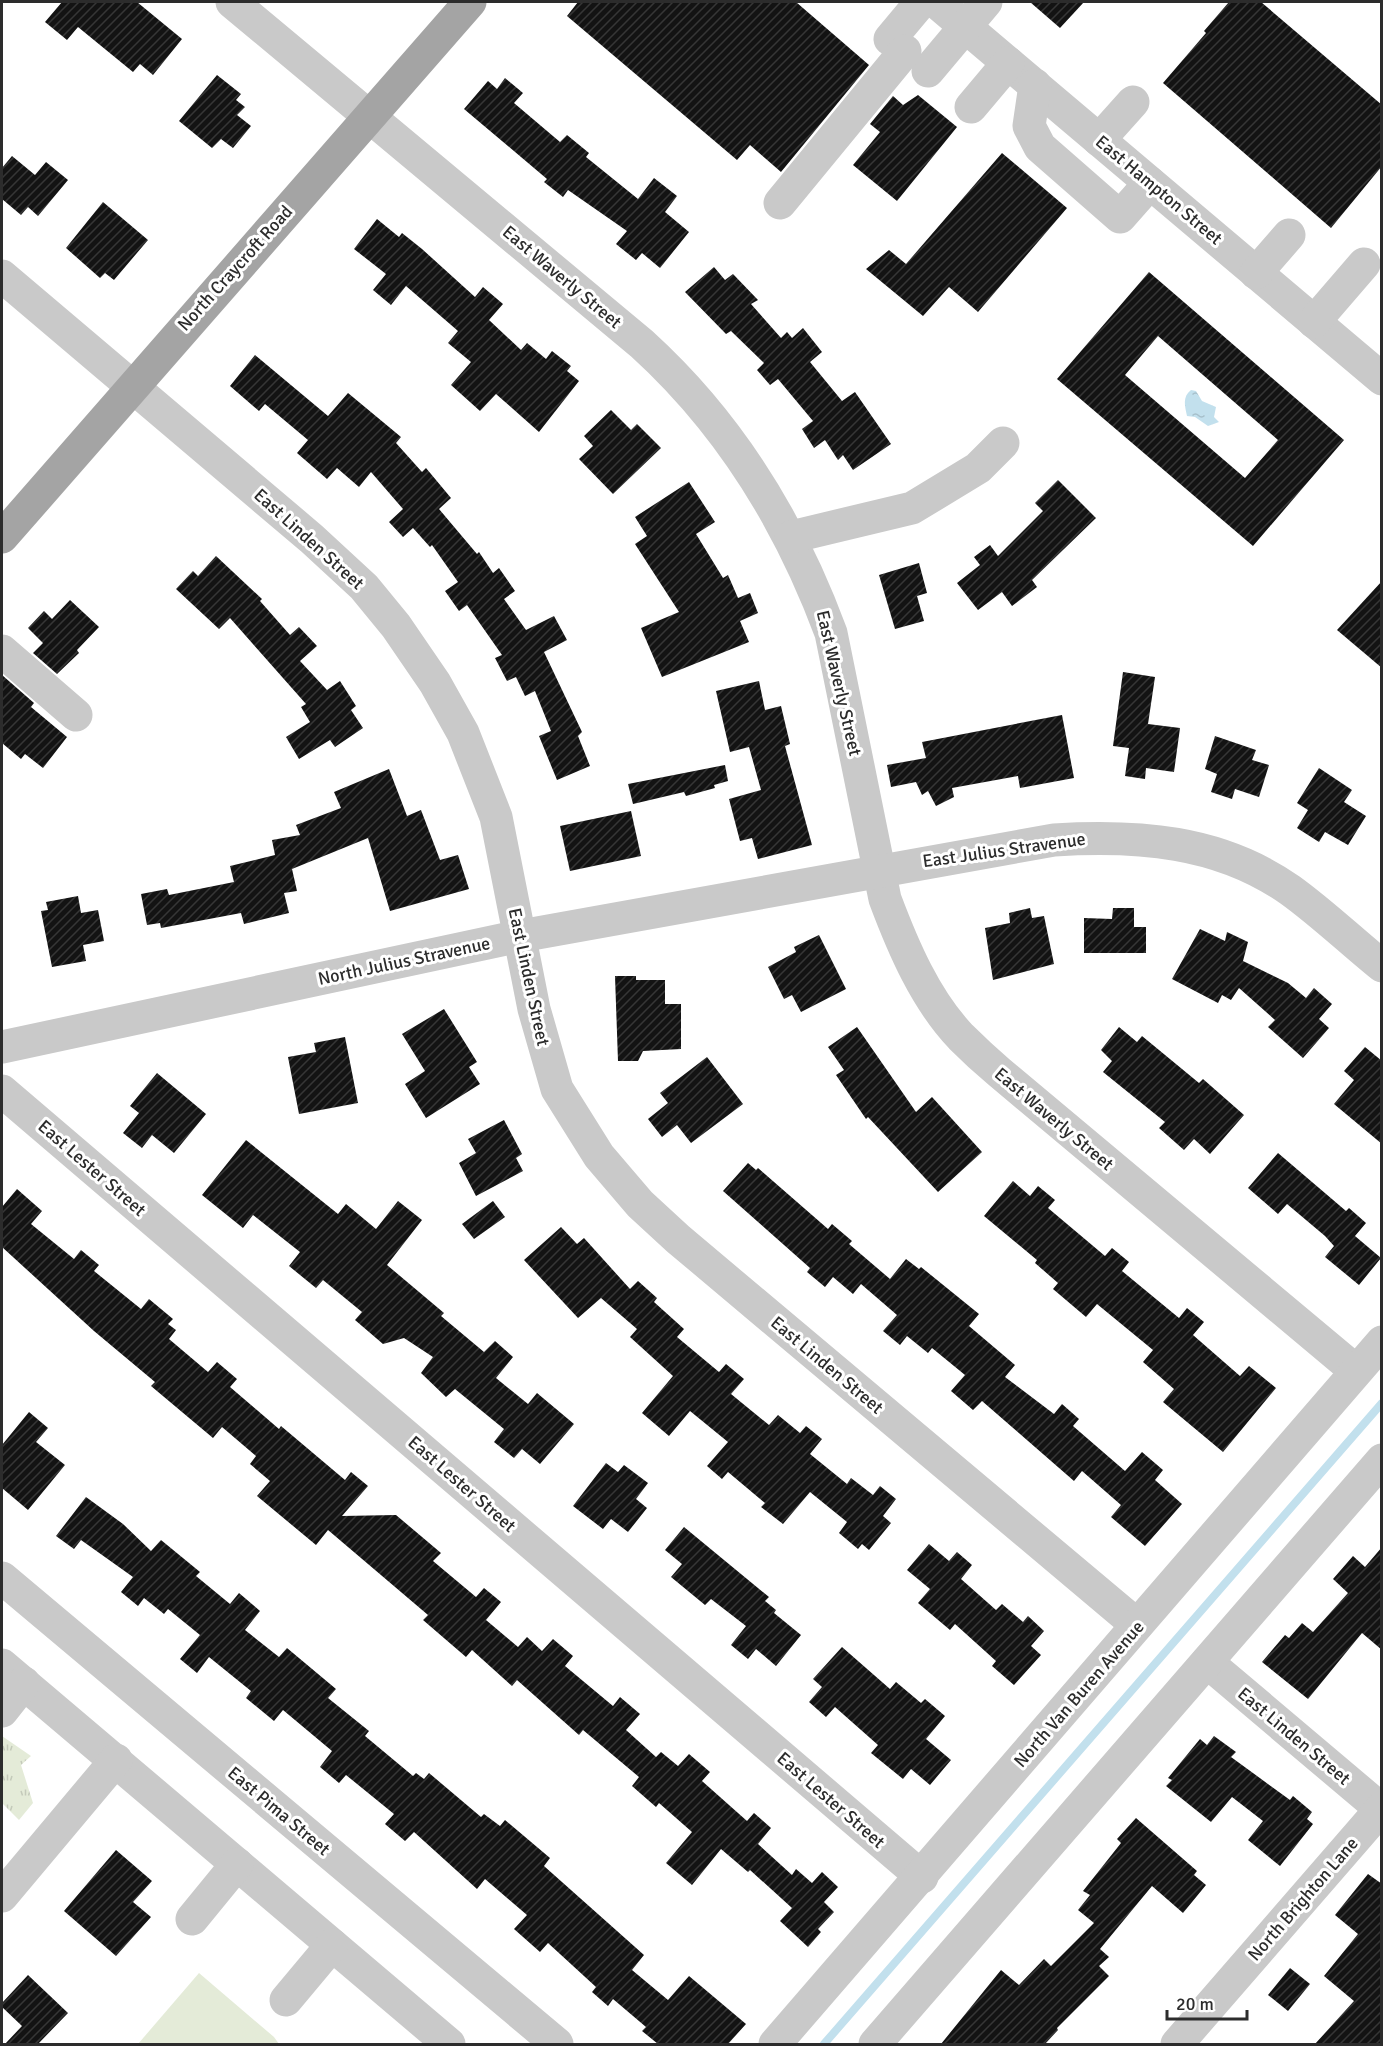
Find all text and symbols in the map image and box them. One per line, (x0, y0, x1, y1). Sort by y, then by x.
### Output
street label: East Hampton Street (1091, 131, 1227, 249)
street label: North Craycroft Road (173, 201, 297, 335)
street label: East Waverly Street (498, 221, 626, 333)
street label: East Linden Street (250, 484, 368, 594)
street label: East Waverly Street (812, 608, 866, 758)
street label: East Julius Stravenue (921, 828, 1087, 872)
street label: East Linden Street (504, 906, 554, 1048)
street label: North Julius Stravenue (316, 932, 492, 990)
street label: East Waverly Street (990, 1063, 1118, 1175)
street label: East Lester Street (34, 1115, 150, 1221)
street label: East Linden Street (766, 1311, 888, 1419)
street label: East Lester Street (404, 1431, 520, 1537)
street label: North Van Buren Avenue (1009, 1616, 1149, 1772)
street label: East Linden Street (1233, 1682, 1355, 1790)
street label: East Lester Street (773, 1747, 889, 1853)
street label: East Pima Street (223, 1762, 335, 1860)
street label: North Brighton Lane (1243, 1833, 1363, 1965)
scale bar (1167, 1983, 1246, 2021)
text: 20 m (1176, 1993, 1214, 2015)

